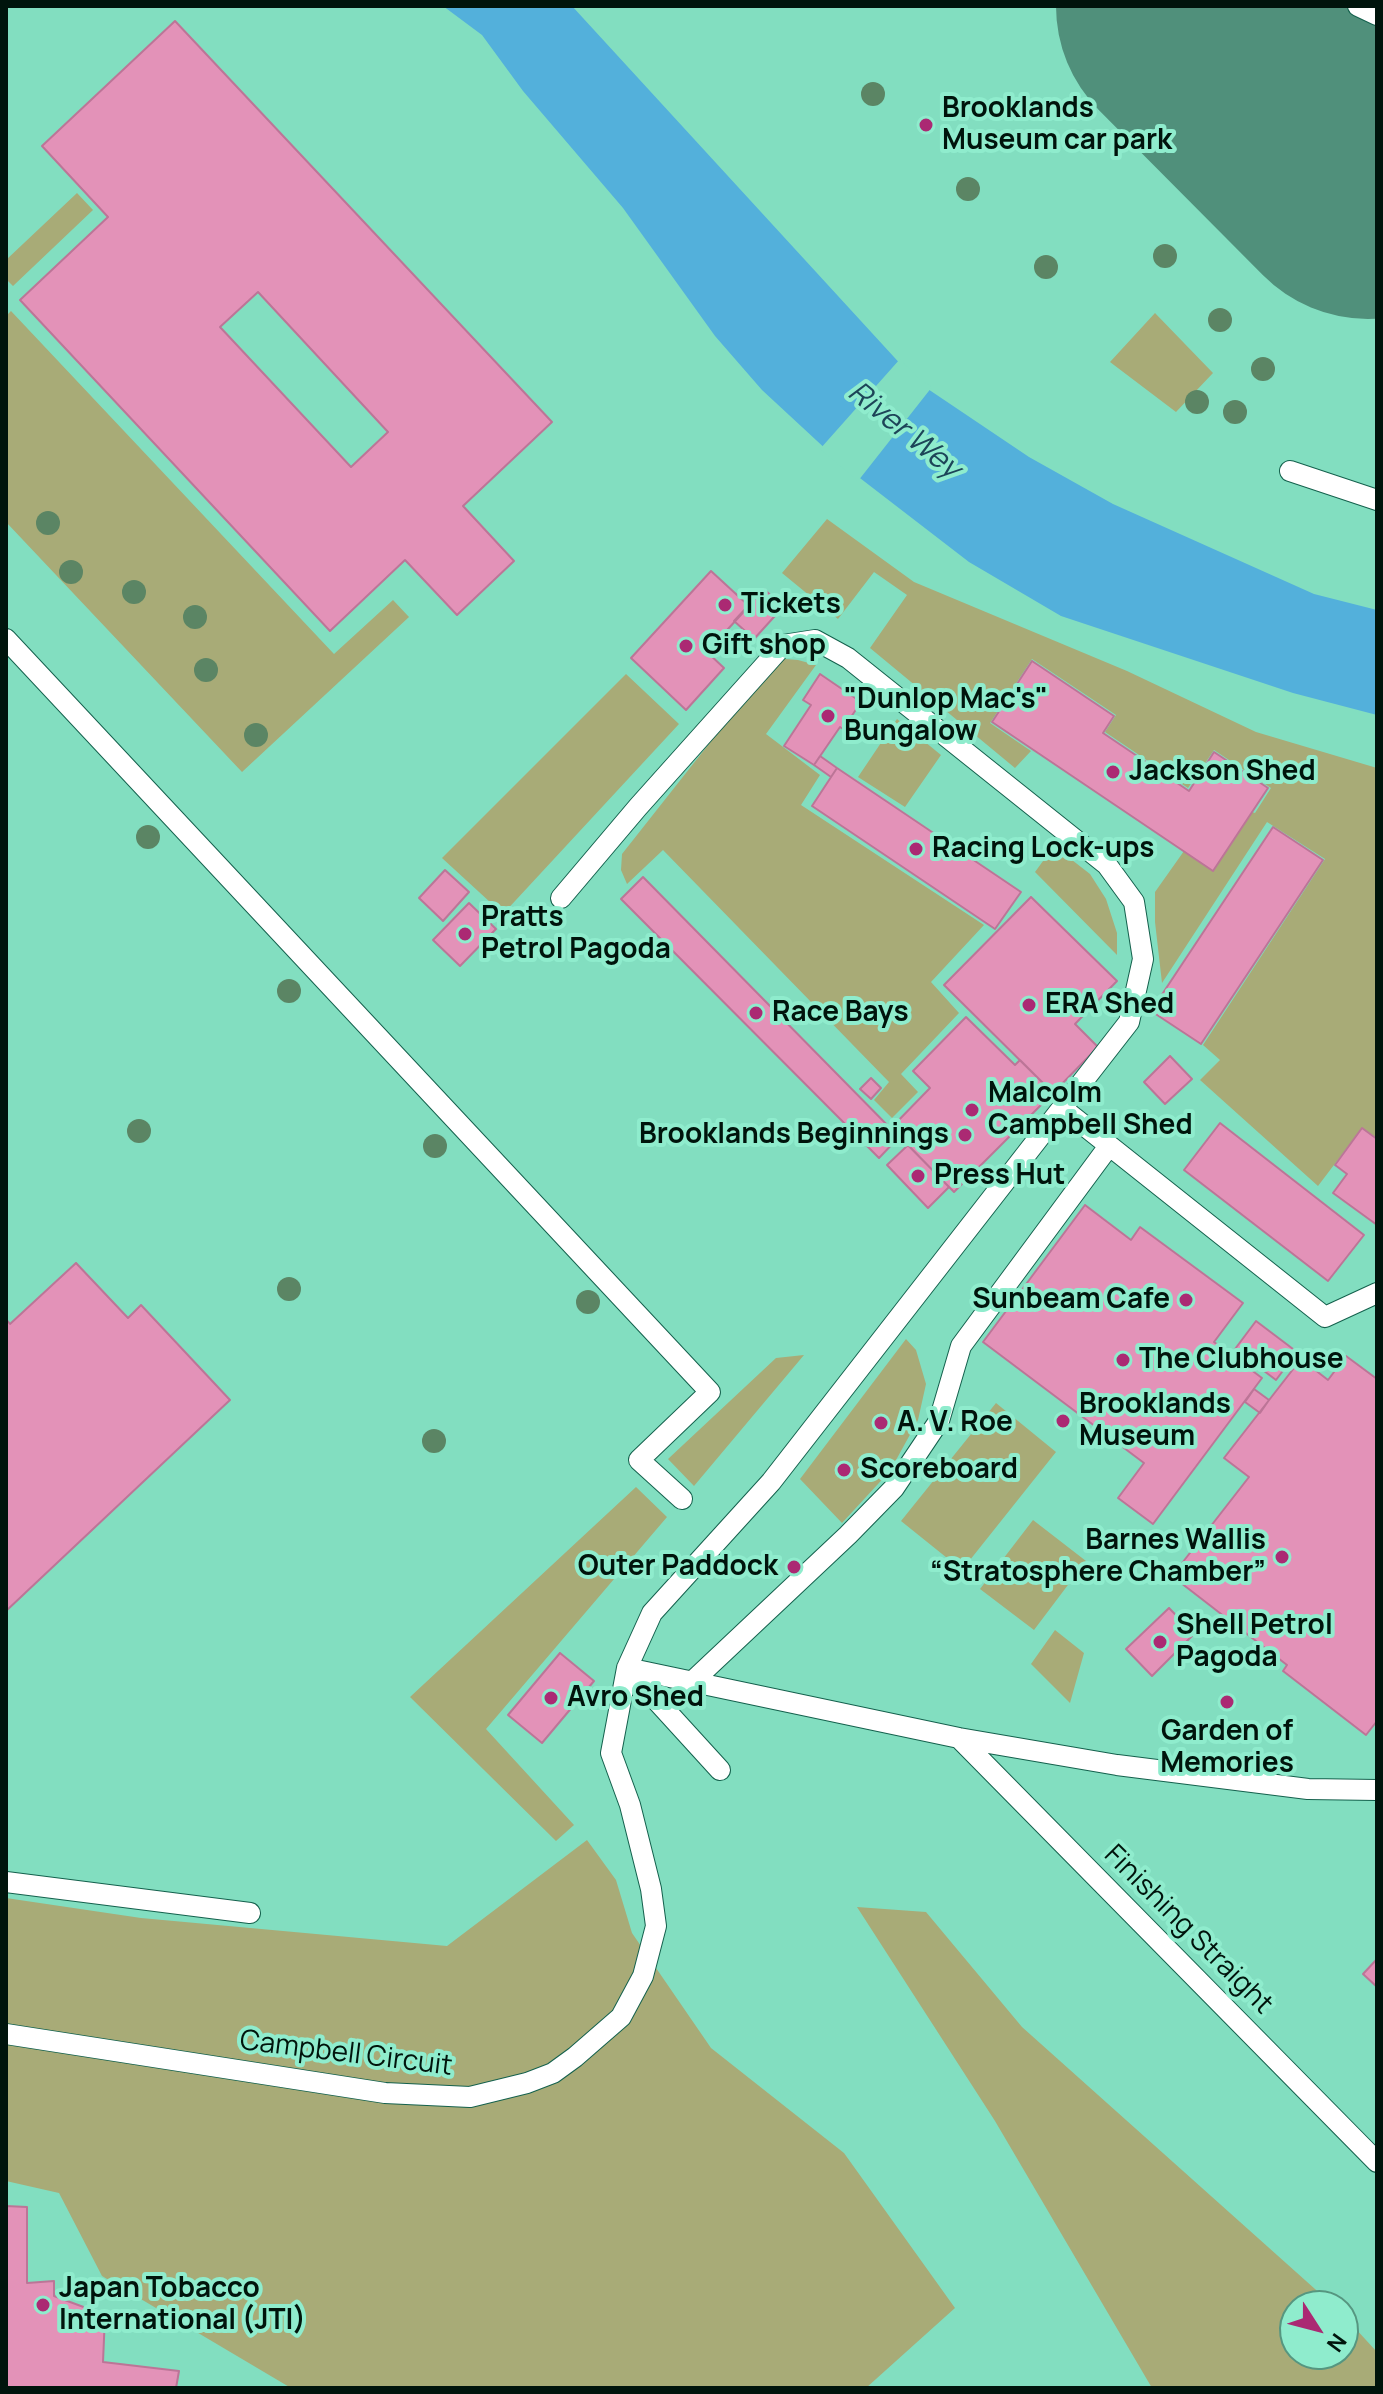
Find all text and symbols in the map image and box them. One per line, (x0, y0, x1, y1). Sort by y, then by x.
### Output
place label: Brooklands Museum car park (942, 92, 1172, 158)
marker: Brooklands Museum car park (917, 116, 935, 134)
water label: River Wey (841, 375, 967, 487)
place label: Tickets (741, 588, 841, 622)
marker: Tickets (716, 596, 734, 614)
place label: Gift shop (702, 629, 826, 663)
marker: Gift shop (677, 637, 695, 655)
place label: "Dunlop Mac's" Bungalow (844, 683, 1048, 749)
marker: "Dunlop Mac's" Bungalow (819, 707, 837, 725)
place label: Jackson Shed (1129, 755, 1316, 789)
marker: Jackson Shed (1104, 763, 1122, 781)
place label: Racing Lock-ups (932, 832, 1154, 866)
marker: Racing Lock-ups (907, 840, 925, 858)
place label: Pratts Petrol Pagoda (481, 901, 671, 967)
marker: Pratts Petrol Pagoda (456, 925, 474, 943)
place label: ERA Shed (1045, 988, 1174, 1022)
place label: Race Bays (772, 996, 909, 1030)
marker: ERA Shed (1020, 996, 1038, 1014)
marker: Race Bays (747, 1004, 765, 1022)
place label: Malcolm Campbell Shed (988, 1077, 1193, 1143)
marker: Malcolm Campbell Shed (963, 1101, 981, 1119)
place label: Brooklands Beginnings (639, 1118, 949, 1152)
marker: Brooklands Beginnings (956, 1126, 974, 1144)
place label: Press Hut (934, 1159, 1065, 1193)
marker: Press Hut (909, 1167, 927, 1185)
place label: Sunbeam Cafe (972, 1283, 1170, 1317)
marker: Sunbeam Cafe (1177, 1291, 1195, 1309)
place label: The Clubhouse (1139, 1343, 1344, 1377)
marker: The Clubhouse (1114, 1351, 1132, 1369)
place label: Brooklands Museum (1079, 1388, 1231, 1454)
place label: A. V. Roe (897, 1406, 1013, 1440)
marker: Brooklands Museum (1054, 1412, 1072, 1430)
marker: A. V. Roe (872, 1414, 890, 1432)
place label: Scoreboard (860, 1453, 1018, 1487)
marker: Scoreboard (835, 1461, 853, 1479)
place label: Barnes Wallis “Stratosphere Chamber” (930, 1524, 1266, 1590)
marker: Barnes Wallis “Stratosphere Chamber” (1273, 1548, 1291, 1566)
place label: Outer Paddock (578, 1550, 778, 1584)
marker: Outer Paddock (785, 1558, 803, 1576)
place label: Shell Petrol Pagoda (1176, 1609, 1333, 1675)
marker: Shell Petrol Pagoda (1151, 1633, 1169, 1651)
place label: Avro Shed (567, 1681, 704, 1715)
marker: Avro Shed (542, 1689, 560, 1707)
marker: Garden of Memories (1218, 1693, 1236, 1711)
place label: Garden of Memories (1160, 1715, 1294, 1781)
street label: Finishing Straight (1097, 1839, 1279, 2021)
street label: Campbell Circuit (238, 2024, 454, 2084)
place label: Japan Tobacco International (JTI) (59, 2272, 306, 2338)
north arrow (1279, 2290, 1359, 2370)
marker: Japan Tobacco International (JTI) (34, 2296, 52, 2314)
text: N (1320, 2328, 1354, 2358)

